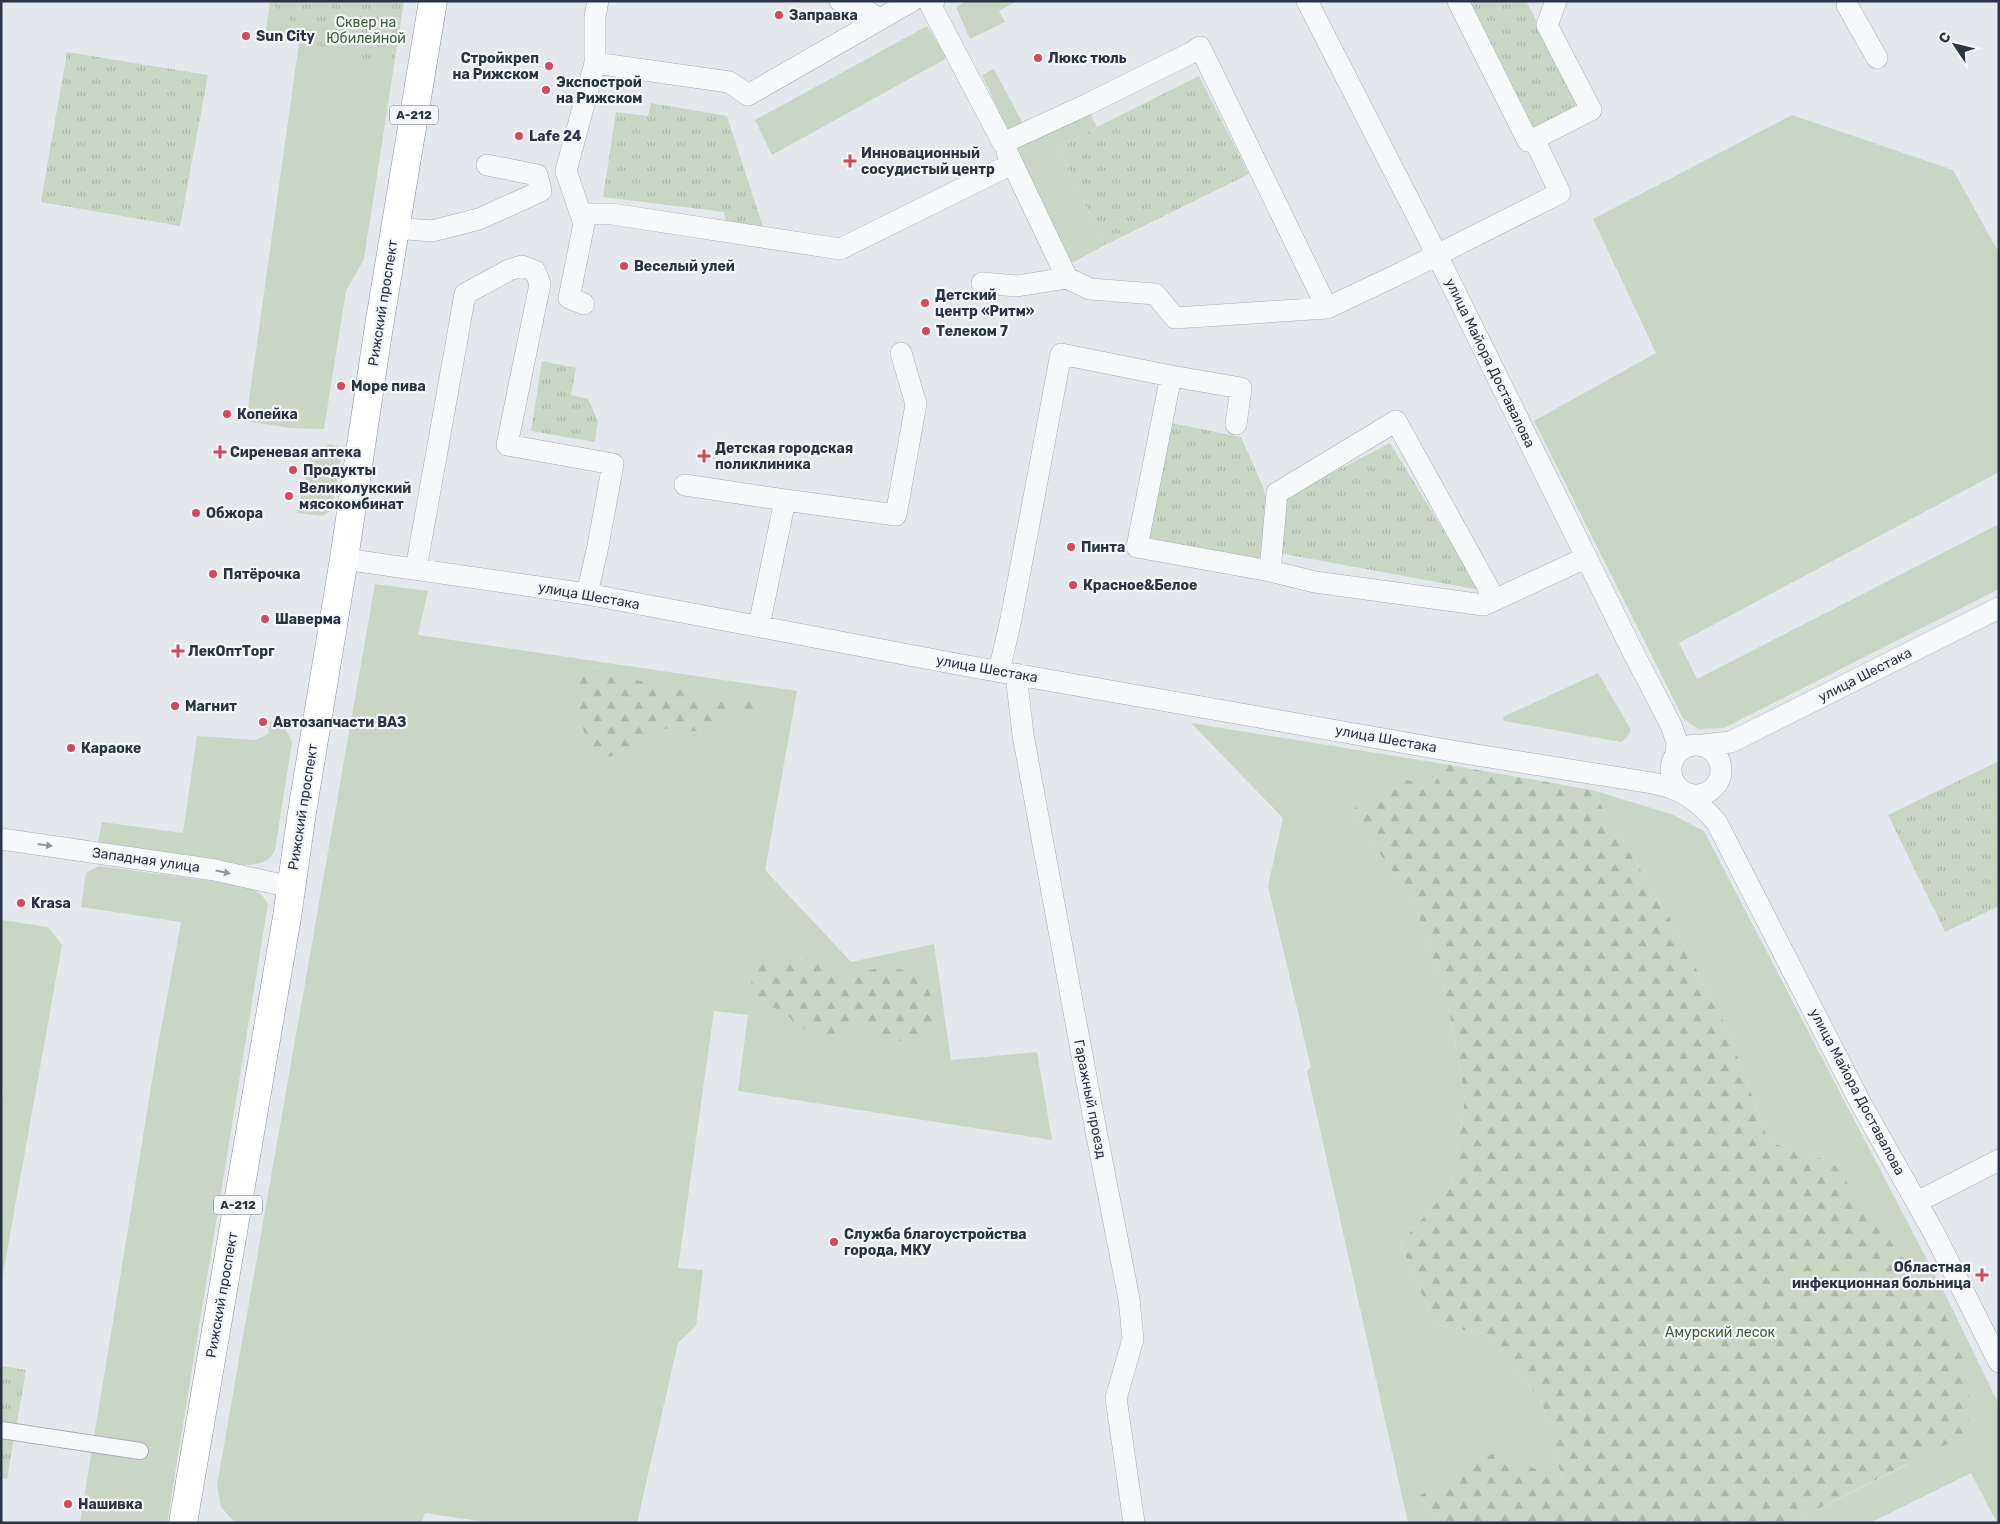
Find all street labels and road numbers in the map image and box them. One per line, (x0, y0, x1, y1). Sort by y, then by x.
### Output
road number: А-212 (390, 106, 438, 124)
street label: Рижский проспект (365, 239, 401, 367)
street label: улица Майора Доставалова (1441, 275, 1539, 451)
street label: улица Шестака (537, 579, 641, 613)
street label: улица Шестака (1815, 644, 1915, 706)
street label: улица Шестака (935, 652, 1039, 686)
street label: улица Шестака (1334, 722, 1438, 756)
street label: Рижский проспект (285, 743, 321, 871)
street label: Западная улица (91, 844, 201, 876)
street label: улица Майора Доставалова (1806, 1006, 1908, 1178)
street label: Гаражный проезд (1070, 1038, 1110, 1160)
road number: А-212 (214, 1196, 262, 1214)
street label: Рижский проспект (203, 1231, 241, 1359)

